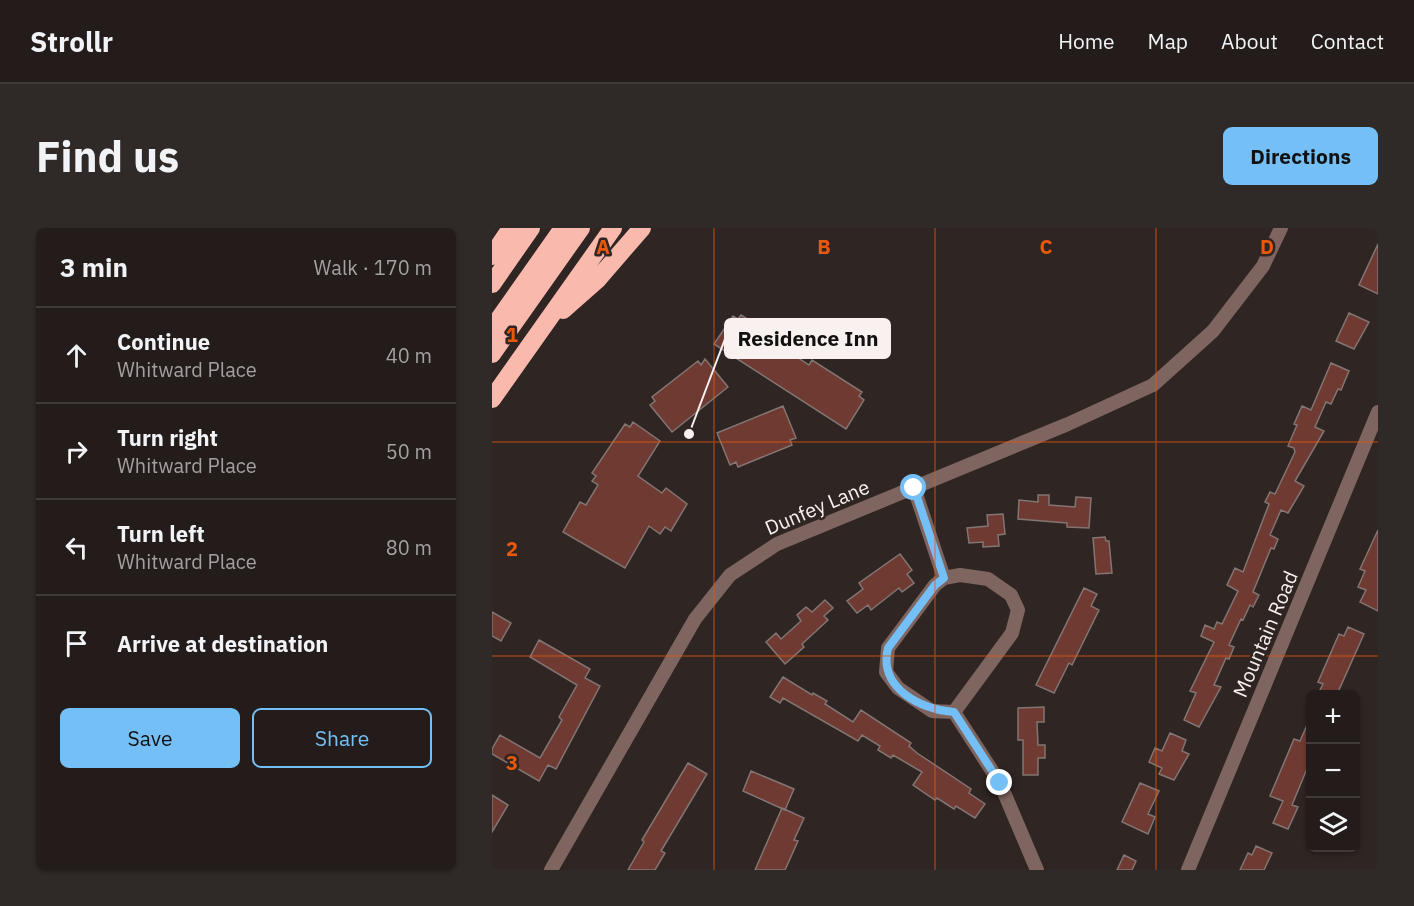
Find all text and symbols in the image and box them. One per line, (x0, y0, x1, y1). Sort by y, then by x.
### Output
text: Strollr (30, 23, 113, 60)
text: Home (1058, 27, 1115, 55)
text: Map (1148, 27, 1188, 55)
text: About (1221, 27, 1278, 55)
text: Contact (1311, 27, 1384, 55)
button: Directions (1223, 127, 1378, 185)
text: Find us (36, 129, 179, 184)
text: A (596, 233, 610, 260)
text: B (817, 233, 831, 260)
text: C (1039, 233, 1053, 260)
text: D (1260, 233, 1274, 260)
text: 3 min (60, 250, 128, 284)
text: Walk · 170 m (314, 254, 432, 281)
callout: Residence Inn (725, 319, 890, 358)
text: 1 (506, 321, 518, 348)
text: Residence Inn (738, 324, 878, 352)
text: Continue (117, 327, 210, 356)
icon: ahead (60, 339, 93, 372)
text: 40 m (386, 342, 432, 369)
text: Whitward Place (117, 356, 257, 383)
text: Turn right (117, 423, 218, 452)
icon: right (60, 435, 93, 468)
text: 50 m (386, 438, 432, 465)
text: Whitward Place (117, 452, 257, 479)
street label: Dunfey Lane (761, 473, 873, 541)
route start (900, 474, 926, 500)
text: Turn left (117, 519, 205, 548)
icon: left (60, 531, 93, 564)
text: 80 m (386, 534, 432, 561)
text: 2 (506, 535, 518, 562)
text: Whitward Place (117, 548, 257, 575)
street label: Mountain Road (1226, 567, 1304, 701)
icon: arrive (60, 627, 93, 660)
text: Arrive at destination (117, 629, 328, 658)
map controls (1306, 690, 1360, 852)
button: + (1306, 690, 1360, 744)
button: Save (60, 708, 240, 768)
button: Share (252, 708, 432, 768)
button: − (1306, 744, 1360, 798)
text: 3 (506, 749, 518, 776)
route end (986, 769, 1012, 795)
button: layers (1306, 798, 1360, 852)

